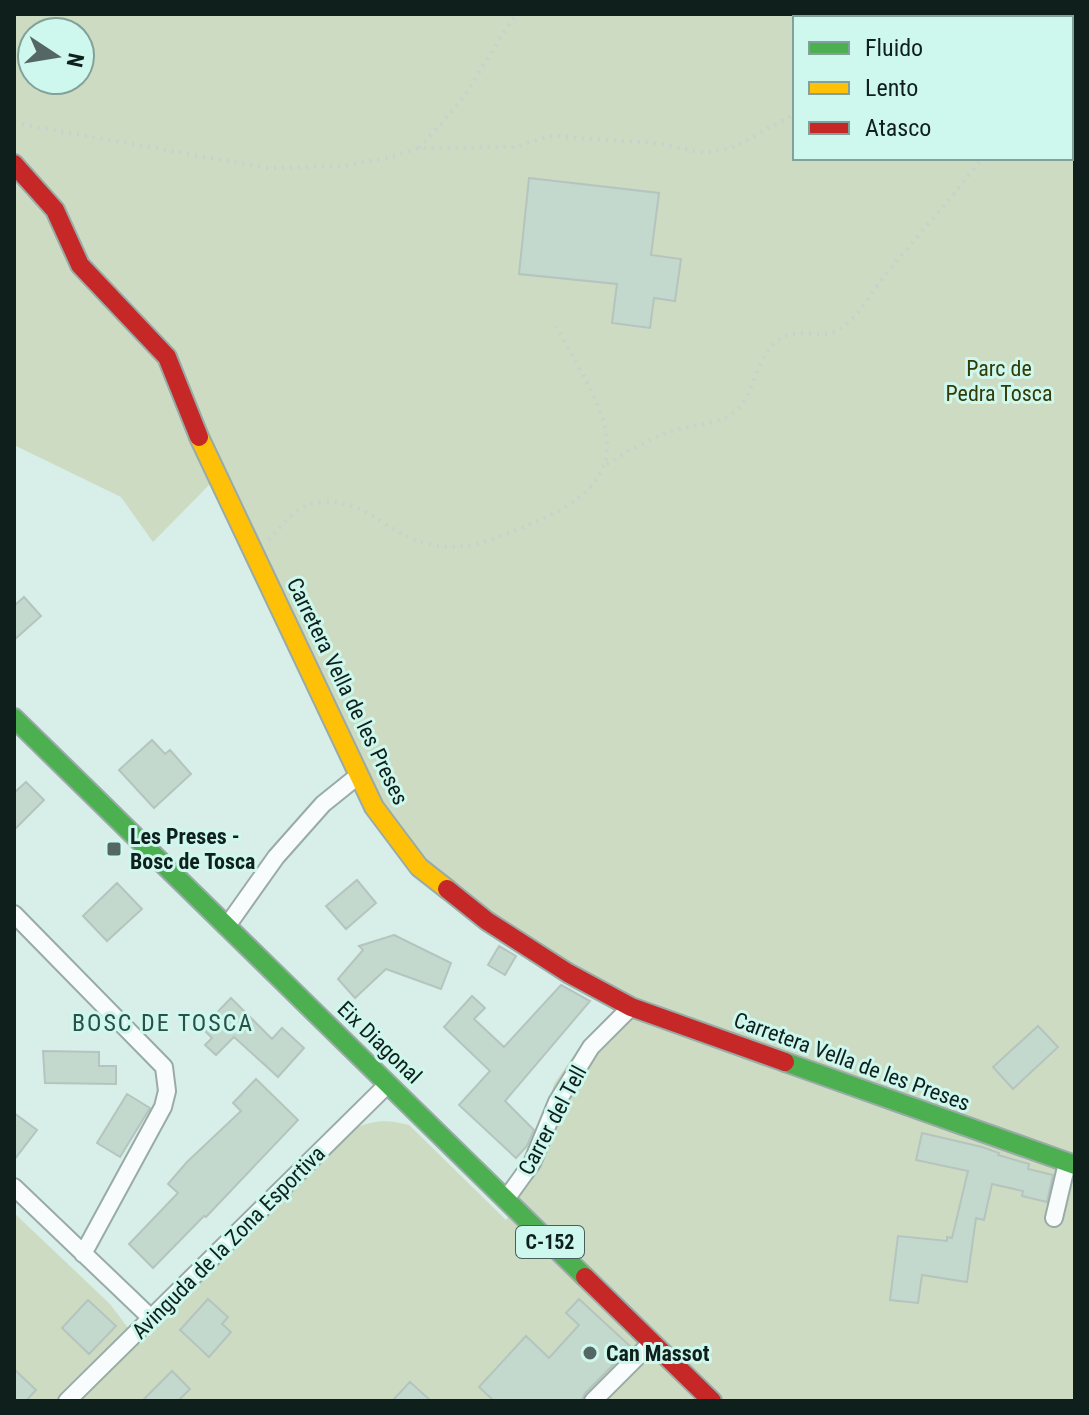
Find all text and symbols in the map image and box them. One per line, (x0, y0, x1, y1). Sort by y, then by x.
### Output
north arrow (16, 16, 96, 96)
legend (793, 16, 1073, 160)
text: Fluido (865, 34, 923, 62)
text: N (61, 51, 89, 69)
text: Lento (865, 74, 918, 102)
text: Atasco (865, 114, 931, 142)
park label: Parc de Pedra Tosca (946, 356, 1052, 406)
street label: Carretera Vella de les Preses (282, 574, 413, 809)
place label: Les Preses - Bosc de Tosca (130, 824, 256, 874)
marker: Les Preses - Bosc de Tosca (105, 840, 123, 858)
street label: Eix Diagonal (332, 996, 427, 1089)
street label: Carretera Vella de les Preses (730, 1007, 973, 1116)
district label: BOSC DE TOSCA (72, 1009, 254, 1037)
street label: Carrer del Tell (513, 1061, 592, 1179)
street label: Avinguda de la Zona Esportiva (127, 1141, 330, 1344)
road number: C-152 (516, 1226, 584, 1258)
place label: Can Massot (606, 1341, 710, 1366)
marker: Can Massot (581, 1344, 599, 1362)

